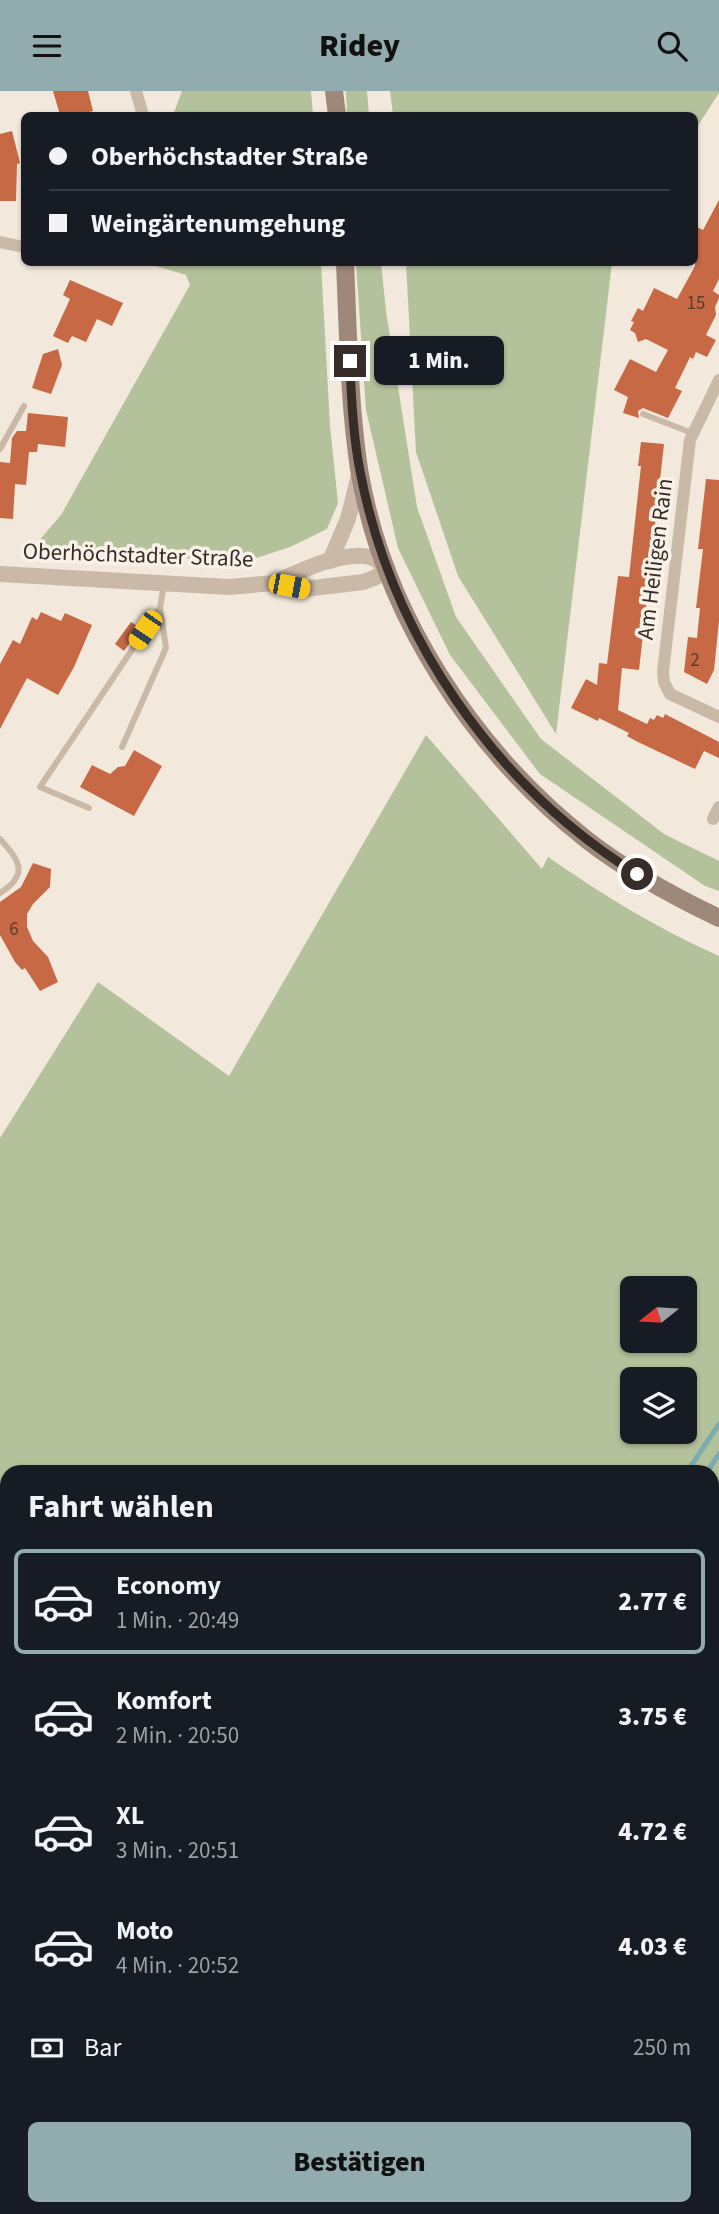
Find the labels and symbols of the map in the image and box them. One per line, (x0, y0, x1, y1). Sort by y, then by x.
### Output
house number: 15 (687, 290, 705, 317)
callout: 1 Min. (374, 337, 504, 385)
route end (334, 345, 366, 377)
street label: Am Heiligen Rain (629, 476, 681, 642)
street label: Oberhöchstadter Straße (22, 534, 254, 576)
car (267, 572, 312, 600)
car (125, 607, 166, 653)
house number: 2 (690, 647, 700, 674)
route start (621, 858, 653, 890)
house number: 6 (9, 916, 19, 943)
north arrow (620, 1276, 696, 1353)

